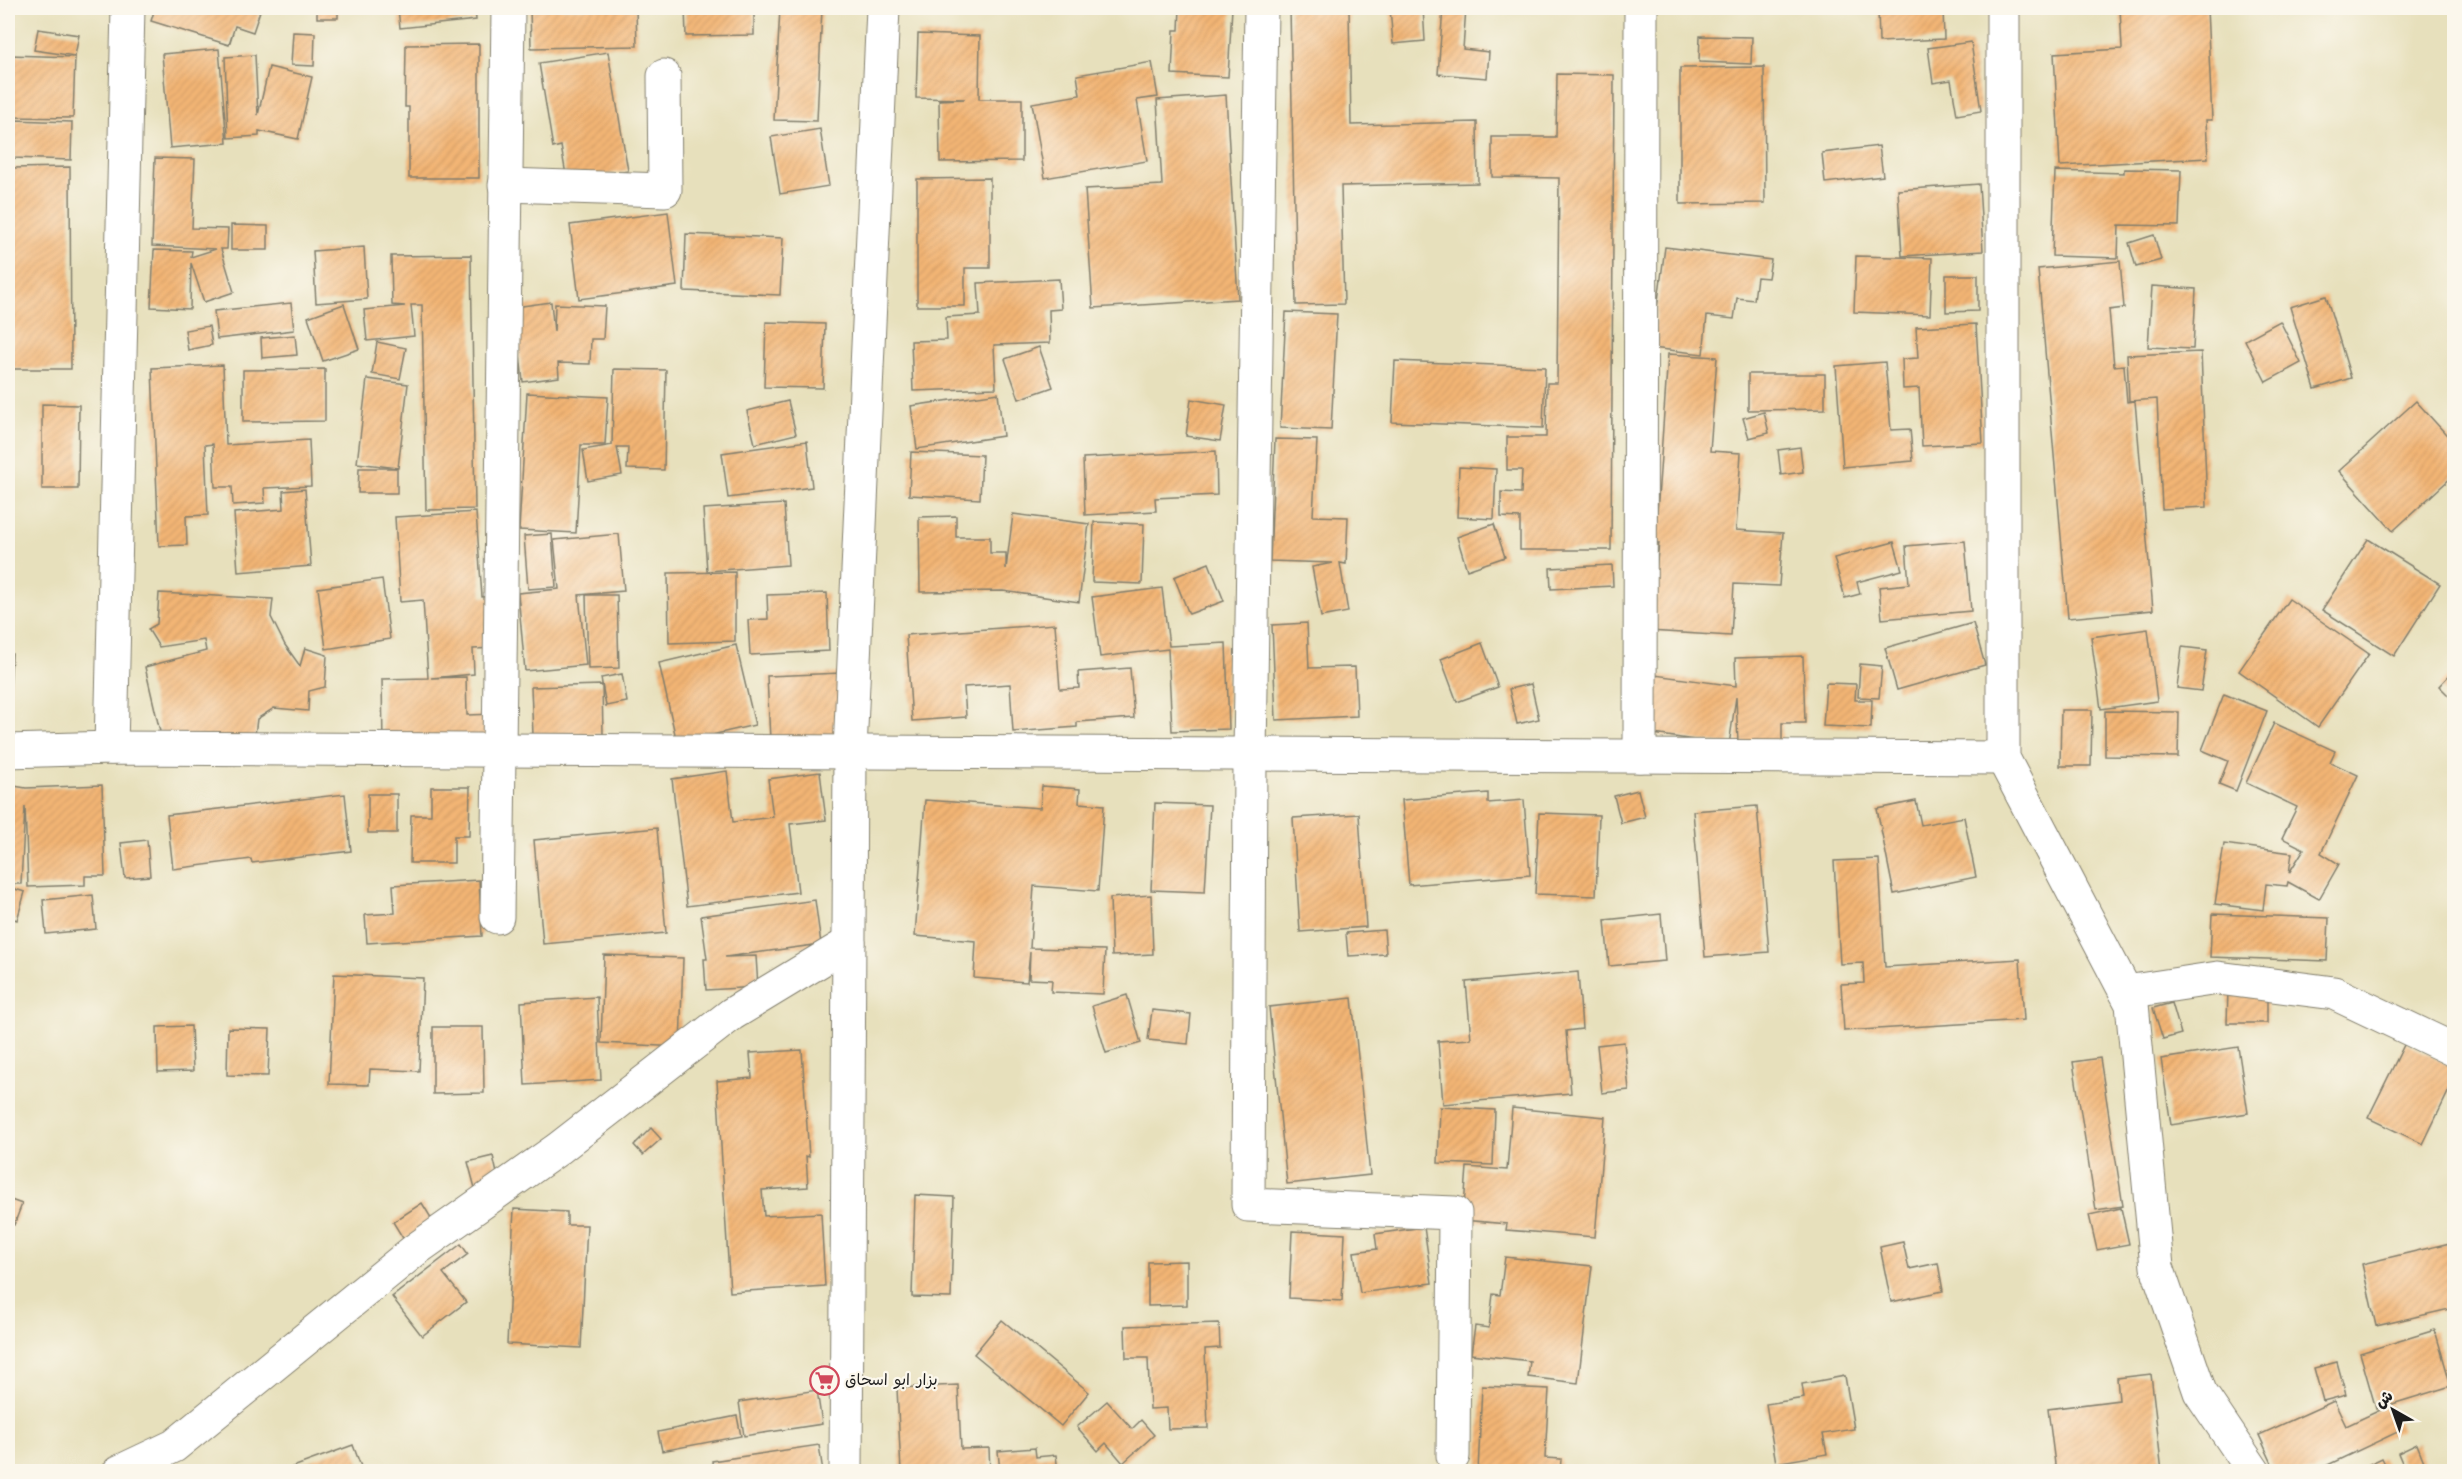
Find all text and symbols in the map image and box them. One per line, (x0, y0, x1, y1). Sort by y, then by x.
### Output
supermarket icon: بزار ابو اسحاق (808, 1364, 840, 1396)
place label: بزار ابو اسحاق (845, 1368, 938, 1393)
north arrow (2363, 1380, 2423, 1440)
text: ش (2370, 1384, 2399, 1415)

